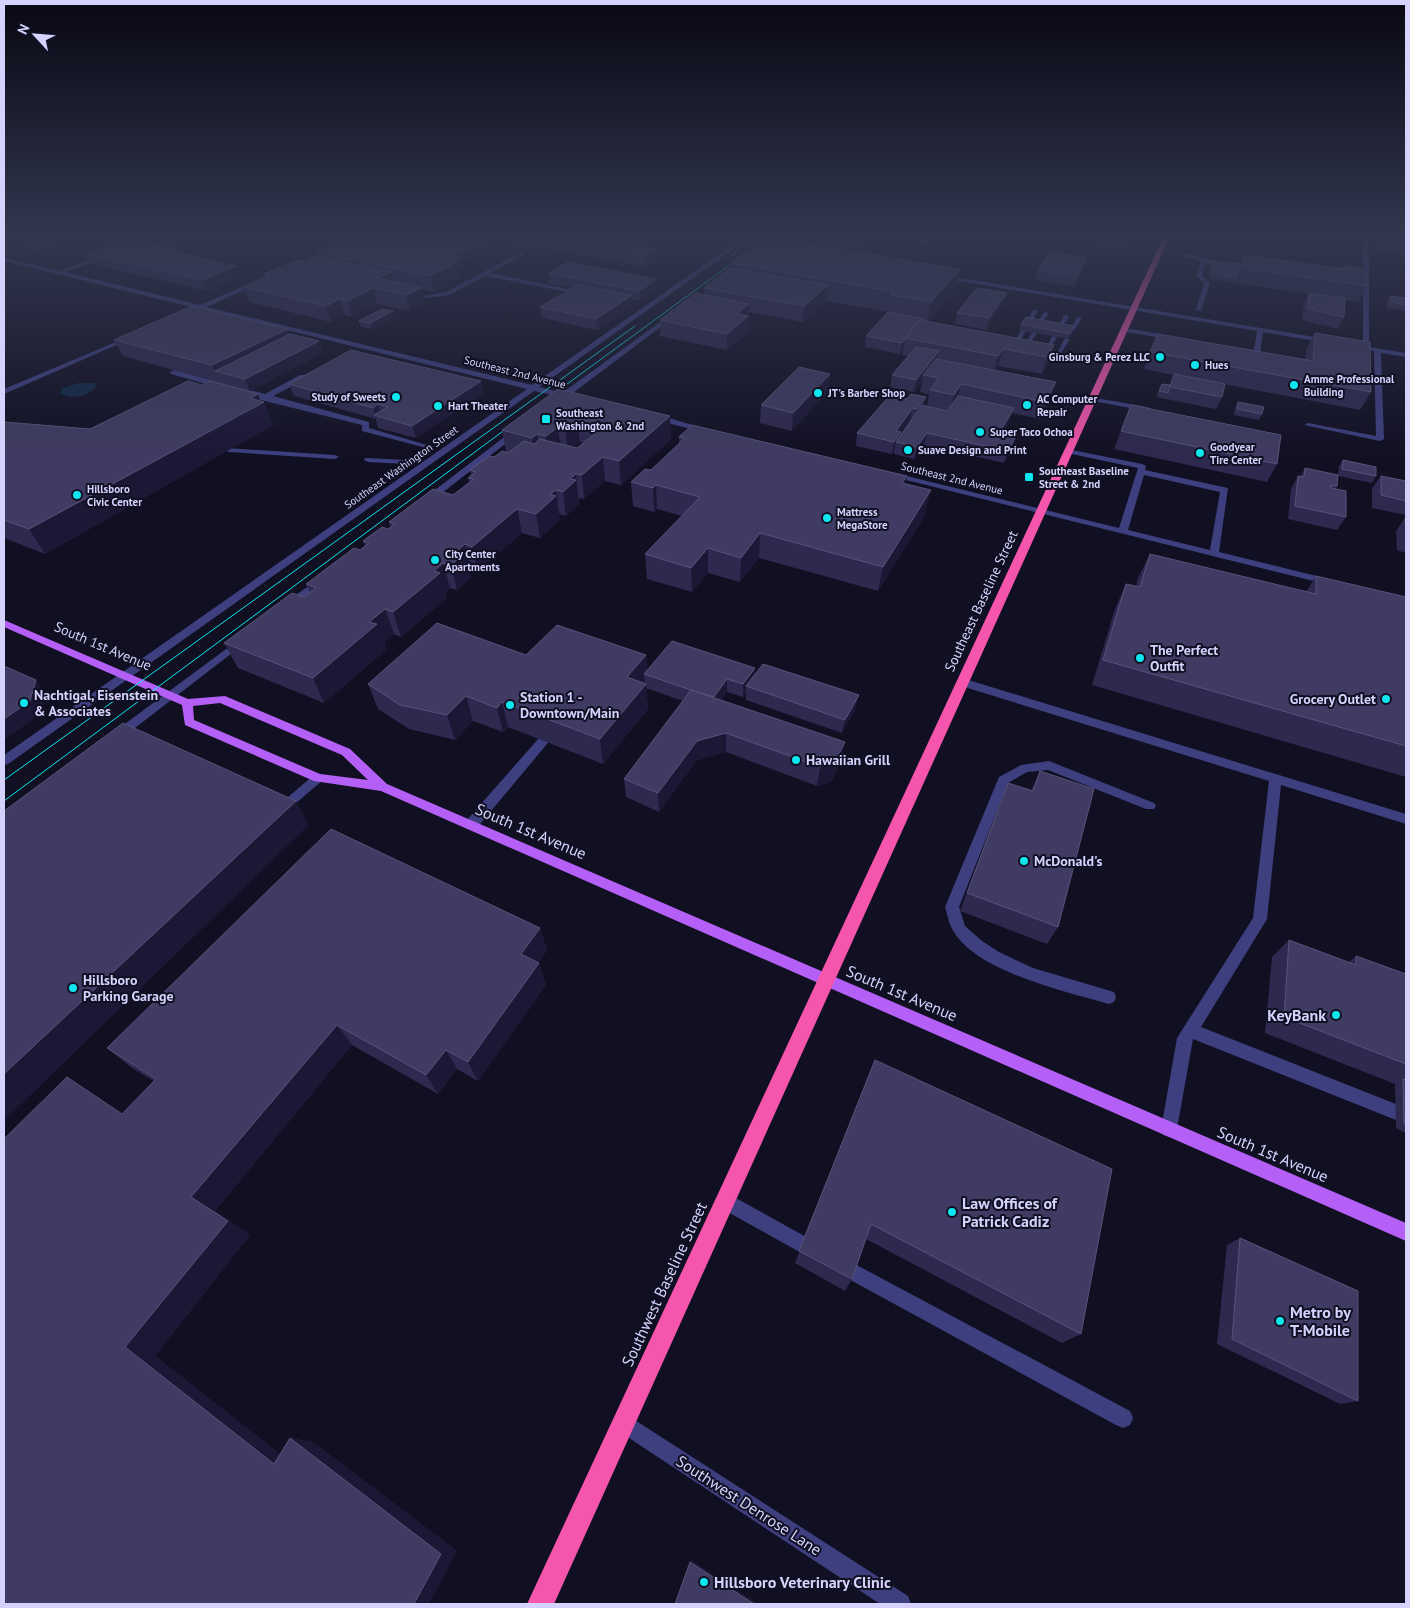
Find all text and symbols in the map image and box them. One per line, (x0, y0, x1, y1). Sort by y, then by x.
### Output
north arrow (10, 10, 60, 60)
text: N (13, 21, 33, 37)
place label: Ginsburg & Perez LLC (1049, 350, 1150, 364)
marker: Ginsburg & Perez LLC (1154, 351, 1166, 363)
street label: Southeast 2nd Avenue (463, 353, 568, 392)
place label: Hues (1205, 358, 1229, 372)
marker: Hues (1189, 359, 1201, 371)
place label: Amme Professional Building (1304, 372, 1395, 399)
marker: Amme Professional Building (1288, 379, 1300, 391)
place label: JT's Barber Shop (827, 386, 905, 400)
marker: JT's Barber Shop (812, 387, 824, 399)
place label: Study of Sweets (311, 390, 386, 404)
marker: Study of Sweets (390, 391, 402, 403)
place label: AC Computer Repair (1037, 392, 1097, 419)
place label: Hart Theater (448, 399, 508, 413)
marker: AC Computer Repair (1021, 399, 1033, 411)
marker: Hart Theater (432, 400, 444, 412)
place label: Southeast Washington & 2nd (556, 406, 644, 433)
marker: Southeast Washington & 2nd (540, 413, 552, 425)
street label: Southeast Washington Street (341, 422, 461, 512)
place label: Super Taco Ochoa (990, 425, 1073, 439)
marker: Super Taco Ochoa (974, 426, 986, 438)
place label: Goodyear Tire Center (1210, 440, 1262, 467)
place label: Suave Design and Print (918, 443, 1027, 457)
marker: Suave Design and Print (902, 444, 914, 456)
marker: Goodyear Tire Center (1194, 447, 1206, 459)
street label: Southeast 2nd Avenue (900, 459, 1005, 498)
place label: Southeast Baseline Street & 2nd (1039, 464, 1129, 491)
marker: Southeast Baseline Street & 2nd (1023, 471, 1035, 483)
place label: Hillsboro Civic Center (87, 482, 142, 509)
marker: Hillsboro Civic Center (71, 489, 83, 501)
place label: Mattress MegaStore (837, 505, 888, 532)
marker: Mattress MegaStore (821, 512, 833, 524)
street label: Southeast Baseline Street (940, 527, 1022, 674)
place label: City Center Apartments (445, 547, 500, 574)
marker: City Center Apartments (429, 554, 441, 566)
street label: South 1st Avenue (52, 617, 154, 675)
place label: The Perfect Outfit (1150, 641, 1218, 675)
marker: The Perfect Outfit (1134, 652, 1146, 664)
place label: Nachtigal, Eisenstein & Associates (34, 686, 158, 720)
place label: Station 1 - Downtown/Main (520, 688, 619, 722)
place label: Grocery Outlet (1290, 690, 1376, 708)
marker: Grocery Outlet (1380, 693, 1392, 705)
marker: Nachtigal, Eisenstein & Associates (18, 697, 30, 709)
marker: Station 1 - Downtown/Main (504, 699, 516, 711)
place label: Hawaiian Grill (806, 751, 891, 769)
marker: Hawaiian Grill (790, 754, 802, 766)
street label: South 1st Avenue (472, 799, 590, 863)
place label: McDonald's (1034, 852, 1103, 870)
marker: McDonald's (1018, 855, 1030, 867)
street label: South 1st Avenue (843, 961, 961, 1025)
place label: Hillsboro Parking Garage (83, 971, 174, 1005)
marker: Hillsboro Parking Garage (67, 982, 79, 994)
place label: KeyBank (1267, 1005, 1326, 1025)
marker: KeyBank (1330, 1009, 1342, 1021)
street label: South 1st Avenue (1214, 1122, 1332, 1186)
place label: Law Offices of Patrick Cadiz (962, 1193, 1058, 1231)
street label: Southwest Baseline Street (617, 1198, 711, 1369)
marker: Law Offices of Patrick Cadiz (946, 1206, 958, 1218)
place label: Metro by T-Mobile (1290, 1302, 1351, 1340)
marker: Metro by T-Mobile (1274, 1315, 1286, 1327)
street label: Southwest Denrose Lane (673, 1451, 825, 1559)
place label: Hillsboro Veterinary Clinic (714, 1572, 891, 1592)
marker: Hillsboro Veterinary Clinic (698, 1576, 710, 1588)

